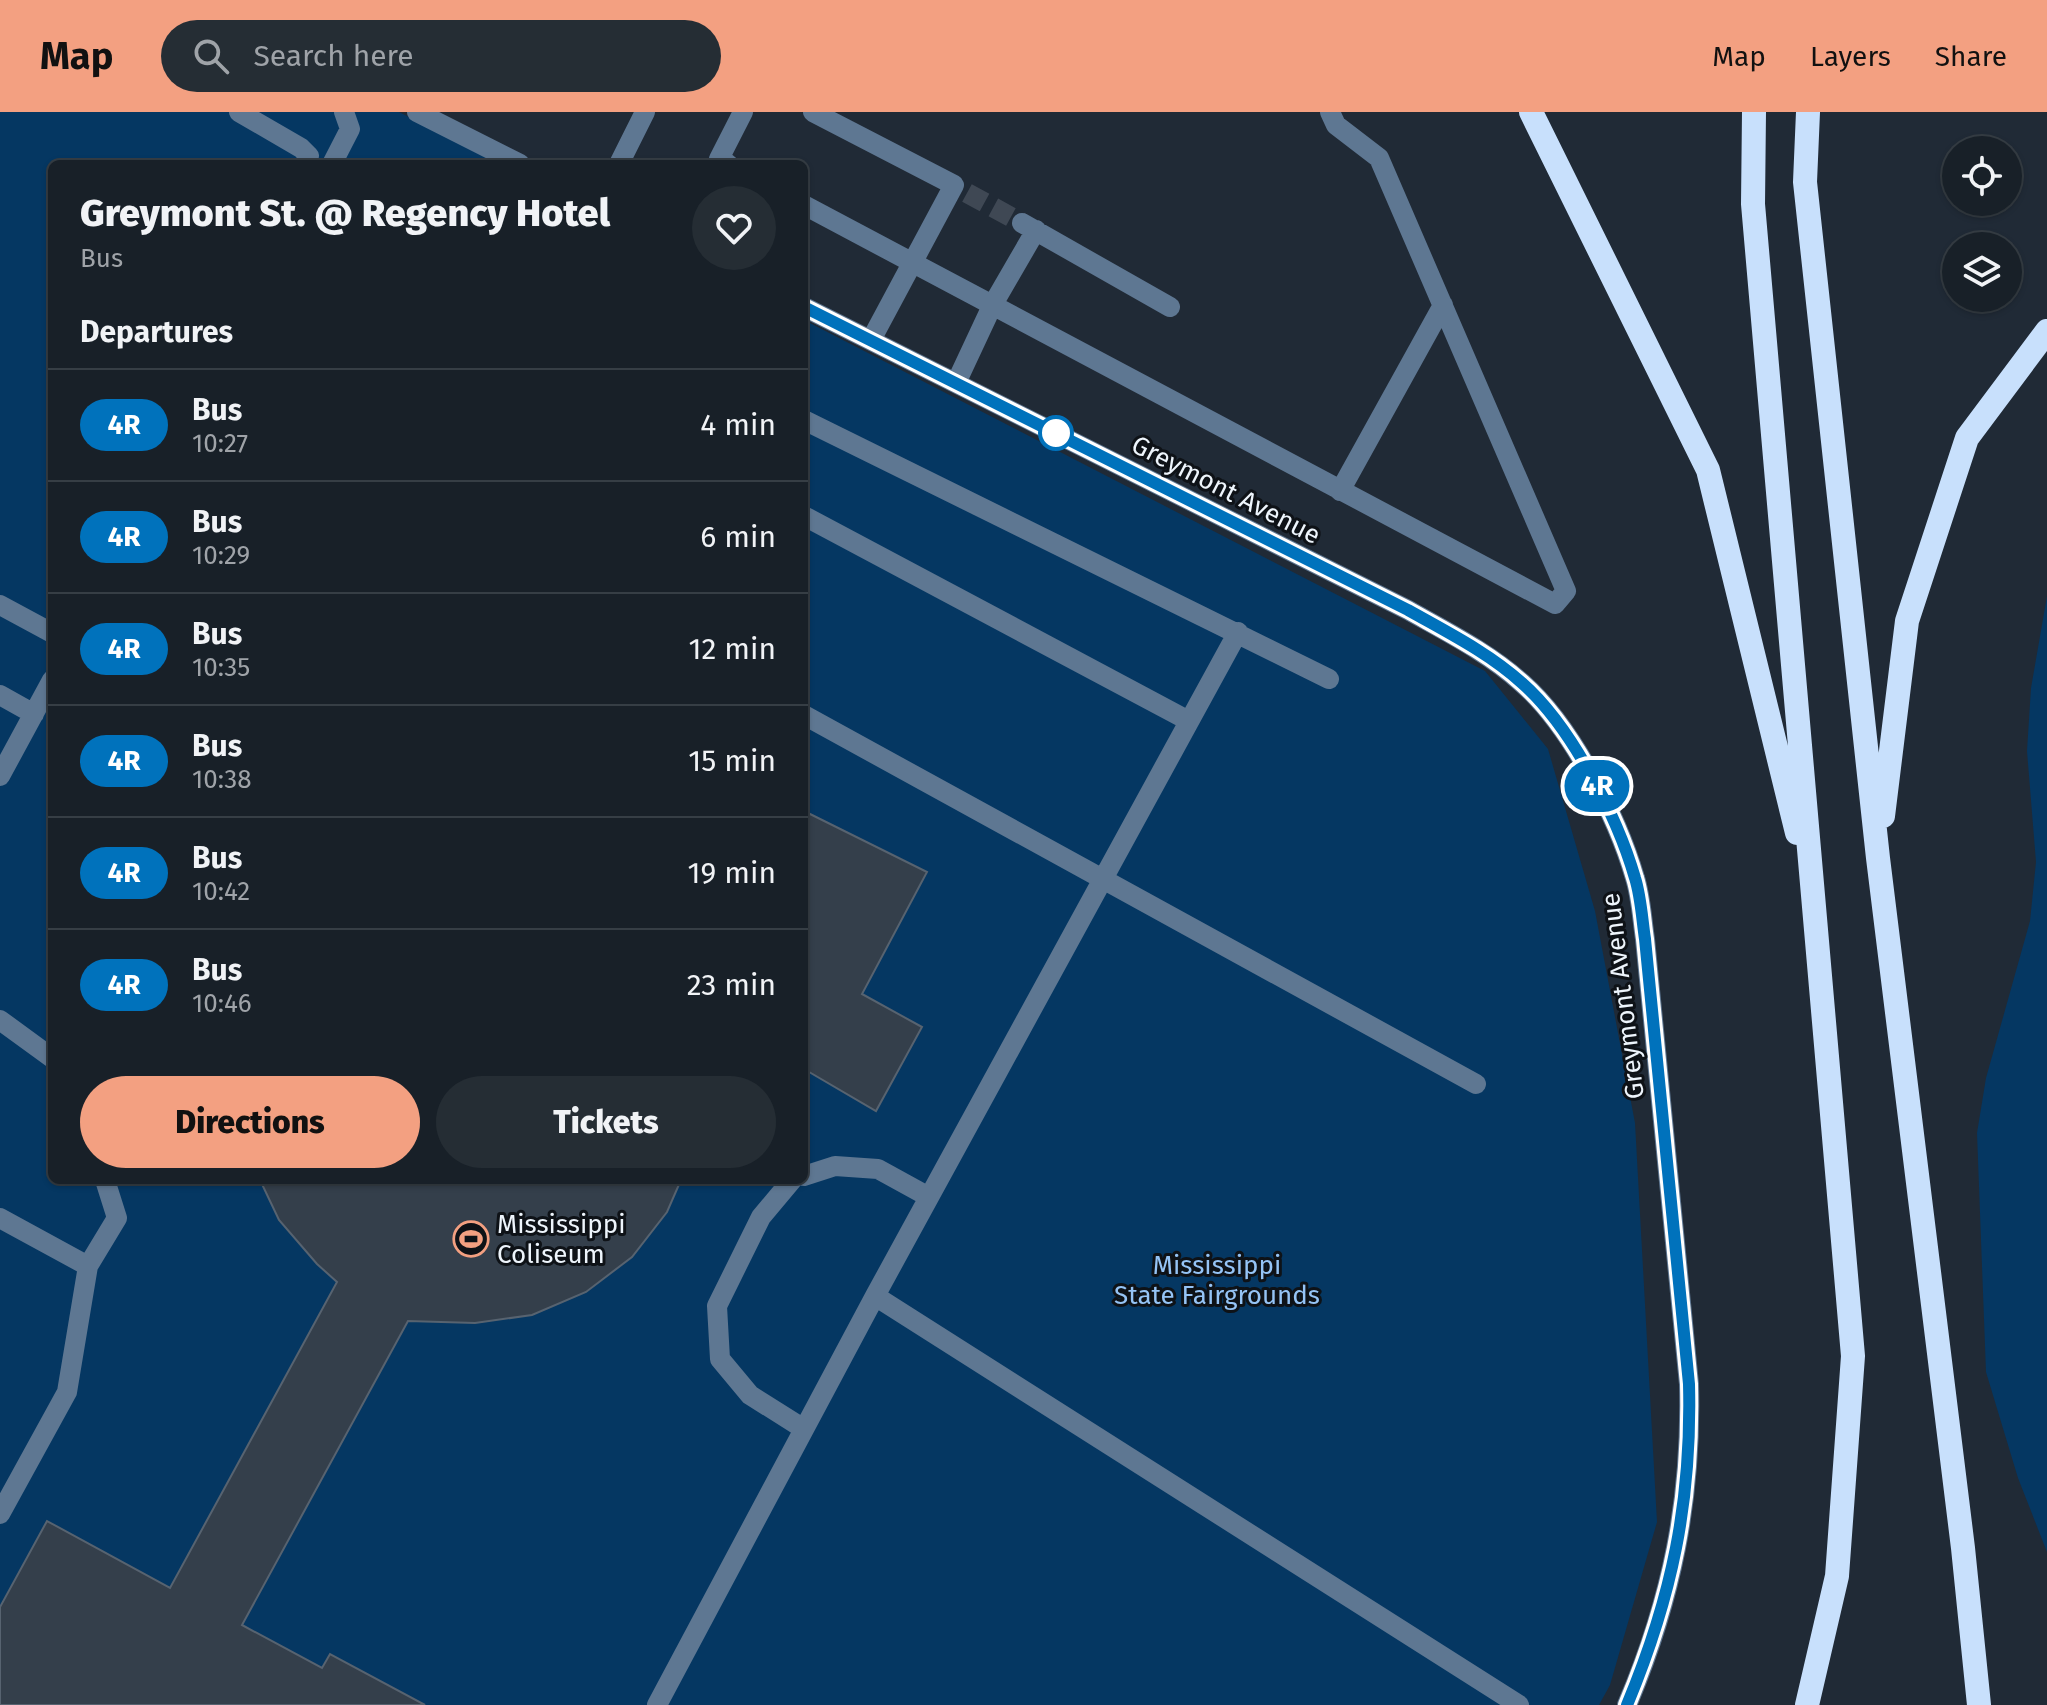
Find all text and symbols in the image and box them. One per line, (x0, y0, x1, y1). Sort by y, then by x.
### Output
search box (161, 20, 721, 92)
text: Map (40, 33, 113, 79)
icon: search (189, 34, 233, 78)
text: Search here (253, 38, 414, 74)
text: Map (1712, 40, 1766, 73)
text: Layers (1810, 40, 1891, 73)
text: Share (1935, 40, 2007, 73)
map controls (1942, 136, 2022, 312)
button: locate (1942, 136, 2022, 216)
button: heart (692, 186, 776, 270)
text: Greymont St. @ Regency Hotel (80, 190, 610, 236)
button: layers (1942, 232, 2022, 312)
text: Bus (80, 243, 123, 274)
text: Departures (80, 314, 233, 350)
text: Bus (192, 392, 242, 428)
text: 4 min (700, 407, 776, 443)
text: 4R (107, 408, 141, 441)
unlabelled marker (1039, 416, 1073, 450)
text: 10:27 (192, 428, 248, 459)
street label: Greymont Avenue (1126, 429, 1326, 551)
text: Bus (192, 504, 242, 540)
text: 6 min (700, 519, 776, 555)
text: 4R (107, 520, 141, 553)
text: 10:29 (192, 540, 250, 571)
text: Bus (192, 616, 242, 652)
text: 12 min (688, 631, 776, 667)
text: 4R (107, 632, 141, 665)
text: 10:35 (192, 652, 250, 683)
text: Bus (192, 728, 242, 764)
text: 15 min (688, 743, 776, 779)
text: 4R (107, 744, 141, 777)
line badge: 4R (1561, 760, 1633, 812)
text: 10:38 (192, 764, 252, 795)
text: 4R (1580, 769, 1614, 802)
text: Bus (192, 840, 242, 876)
text: 19 min (688, 855, 776, 891)
text: 4R (107, 856, 141, 889)
text: 10:42 (192, 876, 250, 907)
street label: Greymont Avenue (1595, 891, 1651, 1101)
text: Bus (192, 952, 242, 988)
text: 23 min (687, 967, 776, 1003)
text: 4R (107, 968, 141, 1001)
text: 10:46 (192, 988, 252, 1019)
button: Directions (80, 1076, 420, 1168)
button: Tickets (436, 1076, 776, 1168)
place label: Mississippi Coliseum (497, 1209, 626, 1270)
sports icon: Mississippi Coliseum (452, 1220, 490, 1258)
park label: Mississippi State Fairgrounds (1114, 1250, 1320, 1311)

